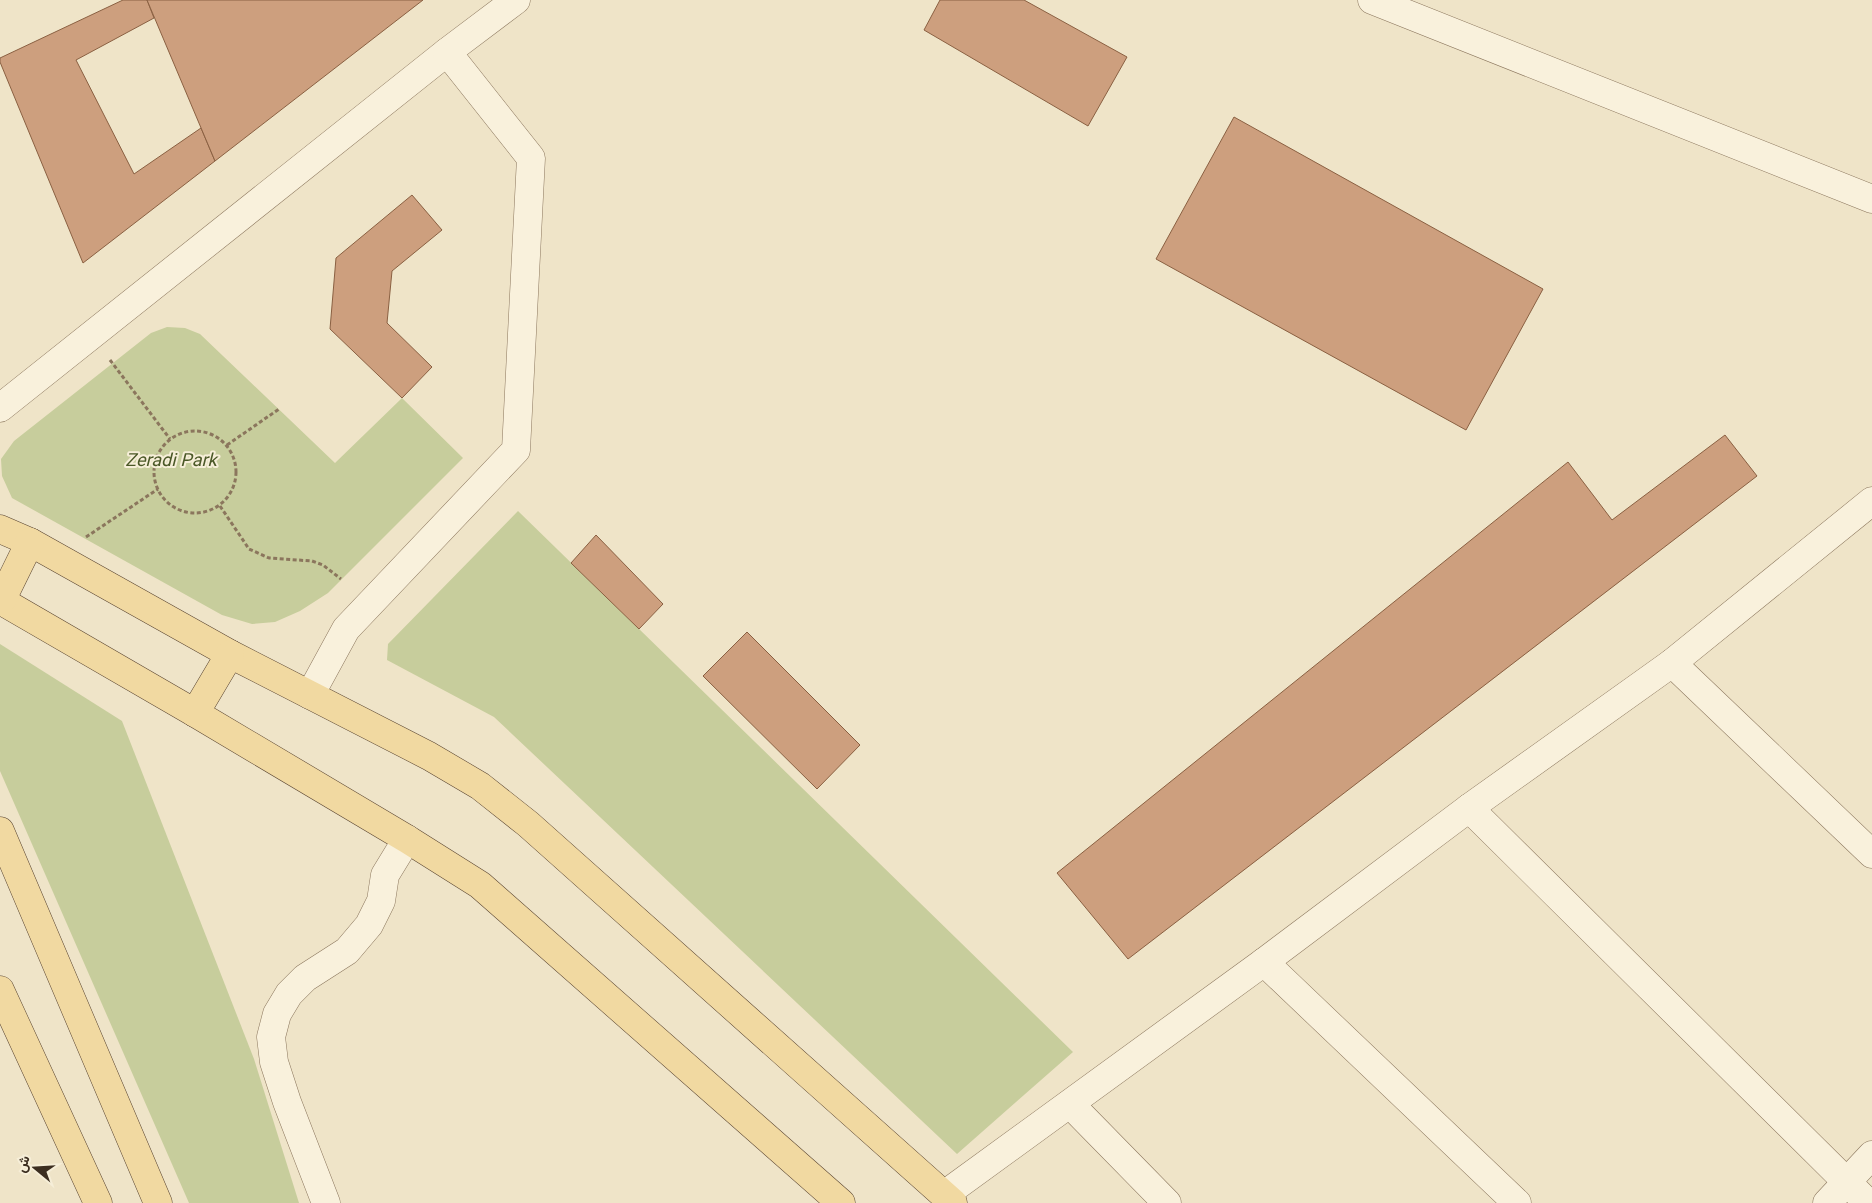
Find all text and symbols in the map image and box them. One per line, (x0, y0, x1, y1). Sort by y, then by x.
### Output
park label: Zeradi Park (125, 448, 220, 476)
north arrow (10, 1143, 60, 1193)
text: ش (11, 1153, 38, 1176)

